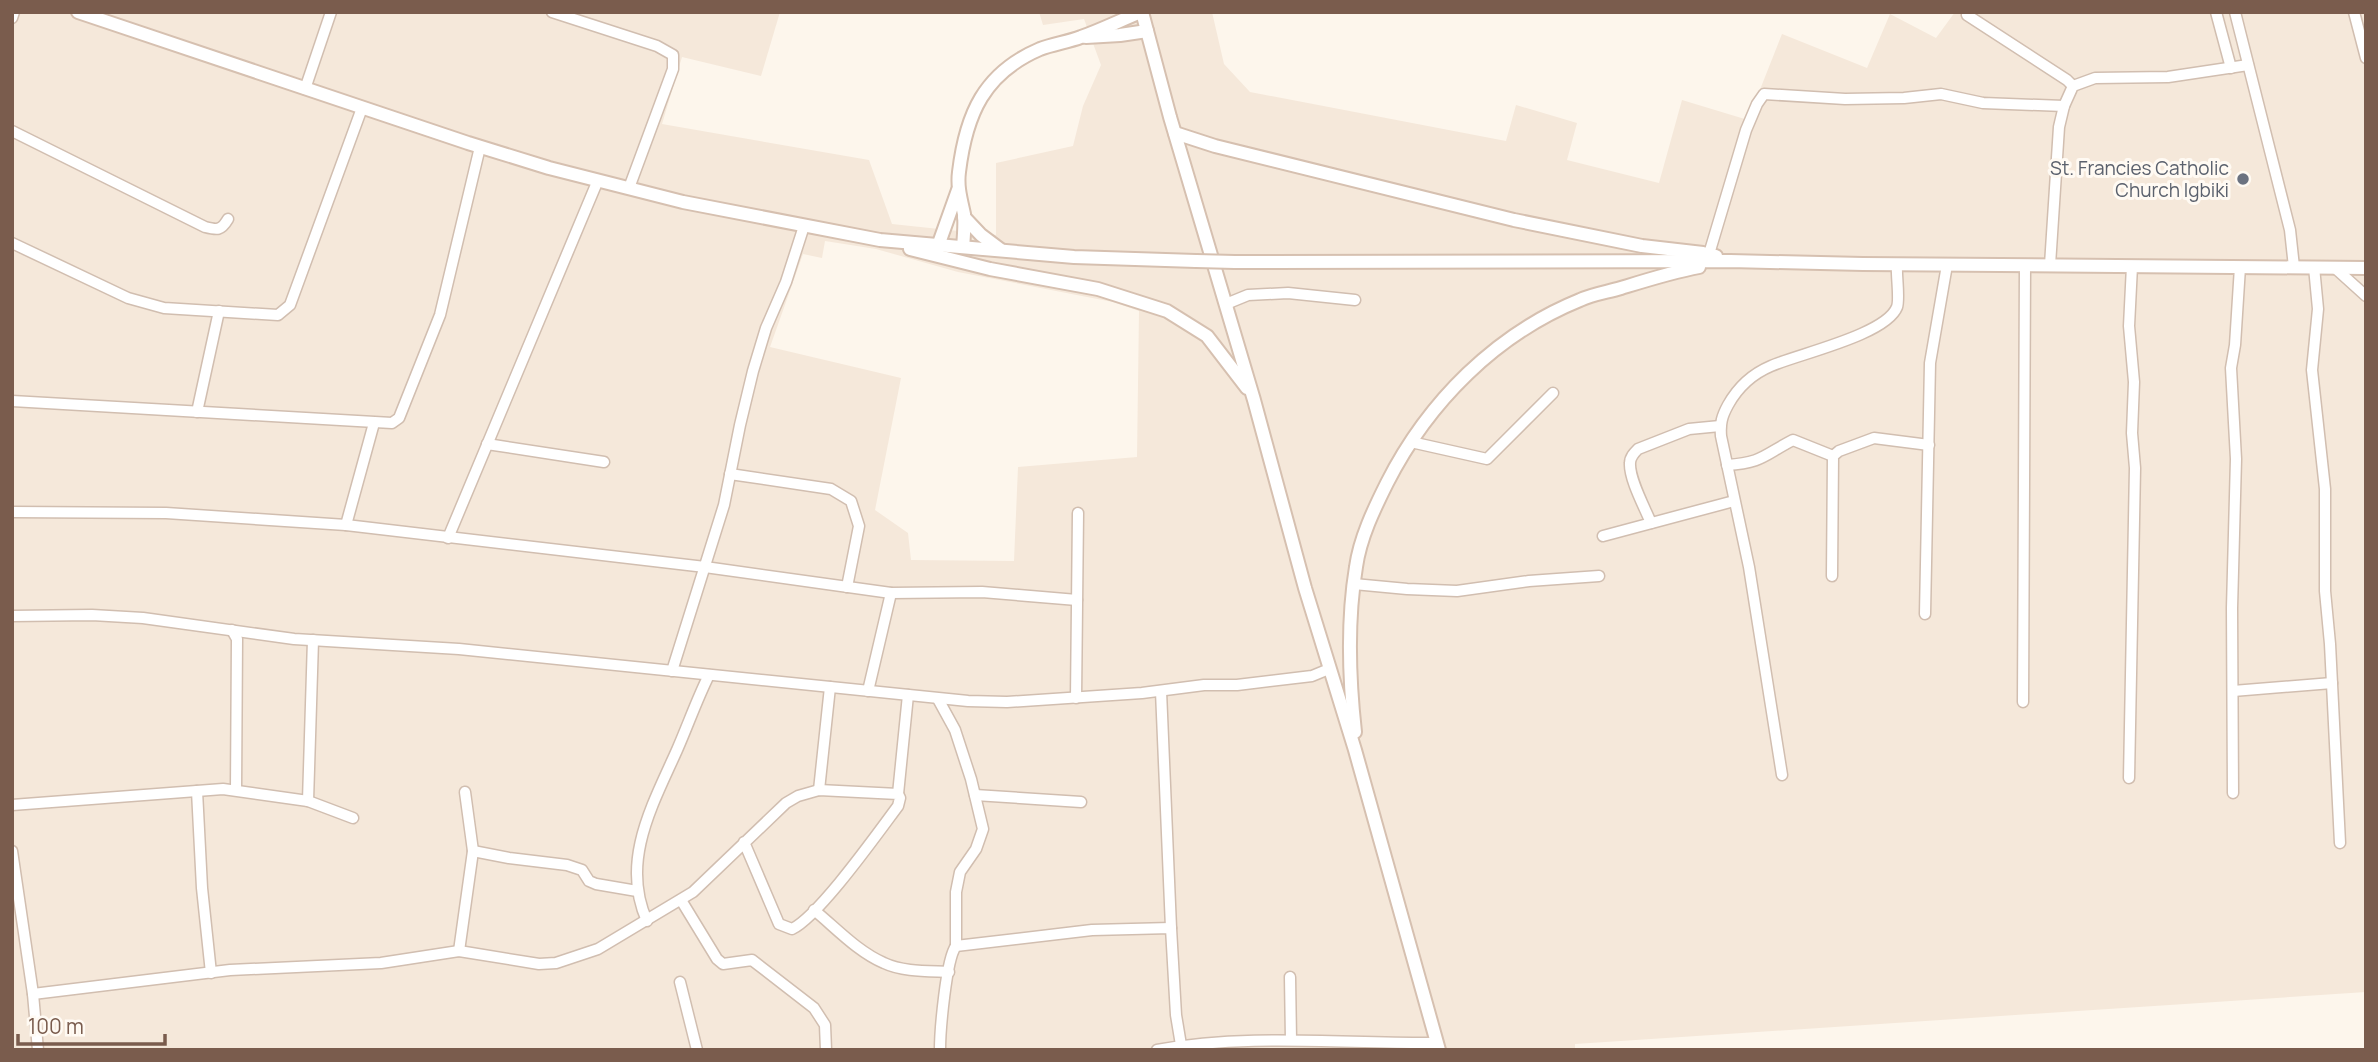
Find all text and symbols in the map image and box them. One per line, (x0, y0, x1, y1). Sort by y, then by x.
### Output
place label: St. Francies Catholic Church Igbiki (2050, 155, 2229, 203)
marker: St. Francies Catholic Church Igbiki (2235, 171, 2251, 187)
scale bar (18, 1002, 164, 1046)
text: 100 m (28, 1012, 84, 1040)

